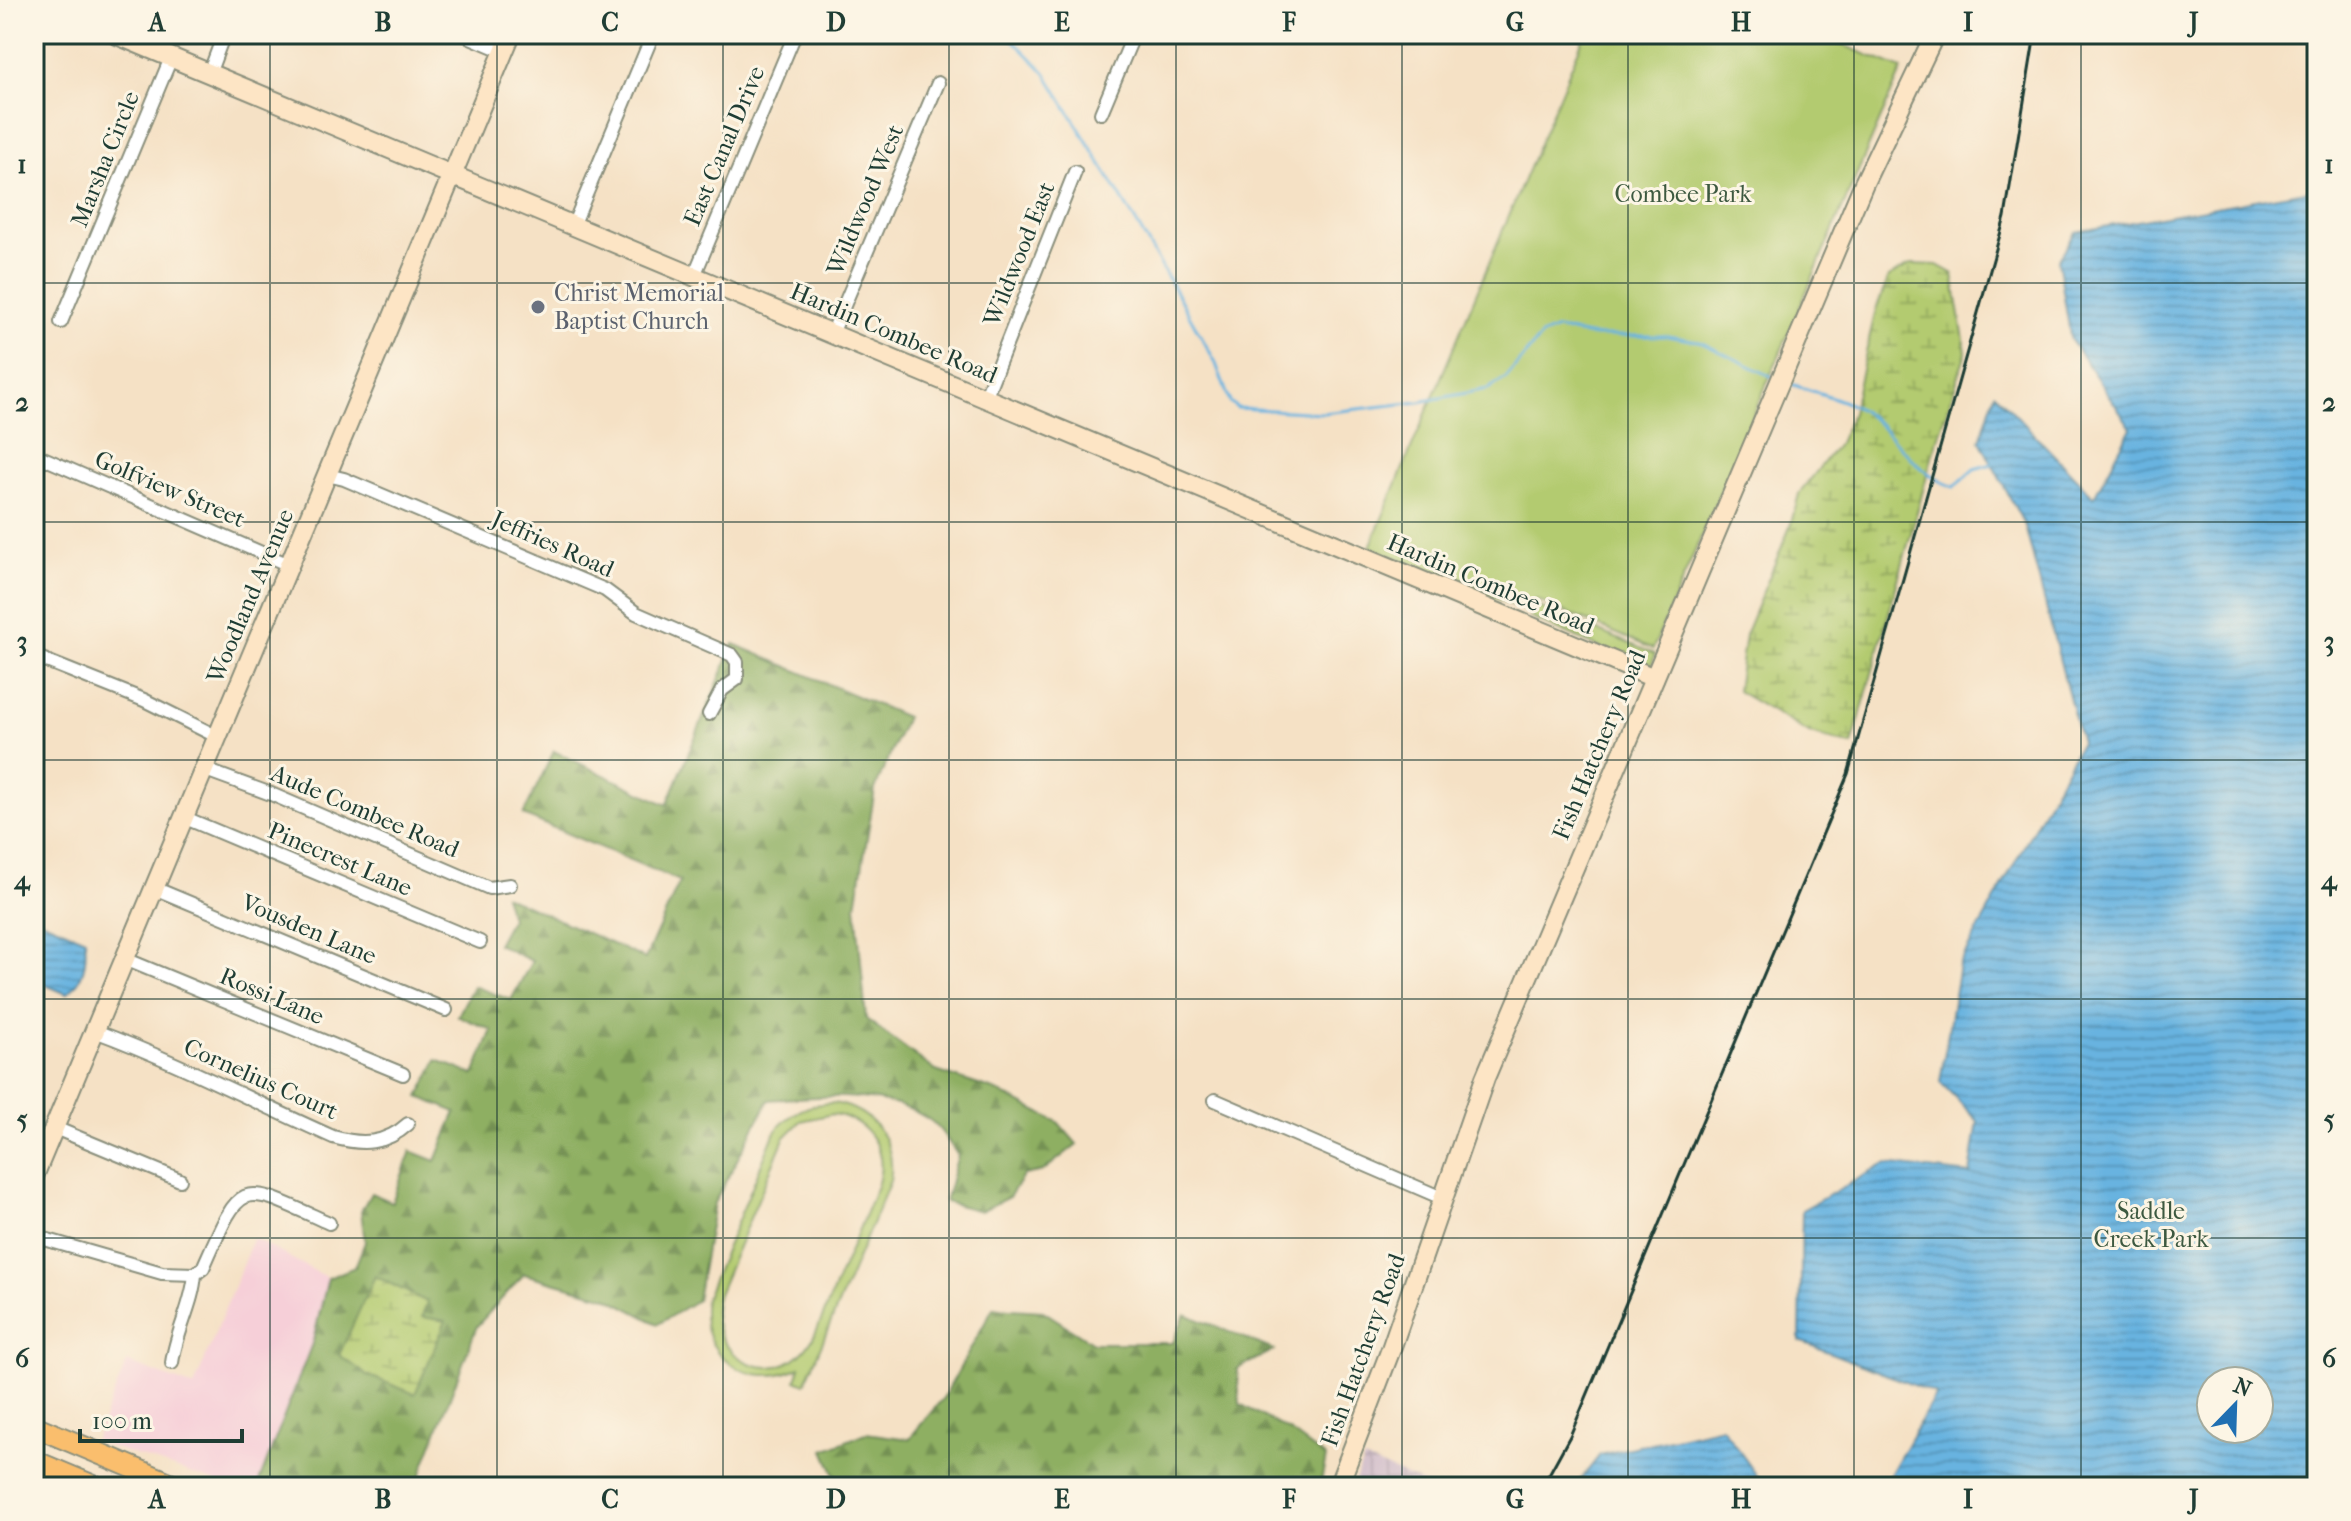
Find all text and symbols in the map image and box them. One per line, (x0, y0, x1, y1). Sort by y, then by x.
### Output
text: A (147, 7, 167, 38)
text: B (375, 7, 392, 38)
text: C (601, 7, 619, 38)
text: D (826, 7, 846, 38)
text: E (1054, 7, 1070, 38)
text: F (1281, 7, 1296, 38)
text: G (1506, 7, 1524, 38)
text: H (1731, 7, 1752, 38)
text: I (1963, 7, 1973, 38)
text: J (2186, 7, 2199, 38)
street label: East Canal Drive (678, 62, 770, 230)
street label: Marsha Circle (65, 87, 145, 231)
street label: Wildwood West (820, 120, 910, 281)
text: 1 (17, 149, 27, 180)
text: 1 (2324, 149, 2334, 180)
street label: Wildwood East (977, 177, 1061, 331)
park label: Combee Park (1614, 180, 1752, 208)
street label: Hardin Combee Road (786, 277, 1003, 390)
place label: Christ Memorial Baptist Church (554, 279, 724, 335)
marker: Christ Memorial Baptist Church (529, 298, 547, 316)
text: 2 (15, 387, 29, 418)
text: 2 (2322, 387, 2336, 418)
street label: Golfview Street (91, 445, 250, 533)
street label: Jeffries Road (486, 504, 619, 584)
street label: Woodland Avenue (200, 505, 299, 688)
street label: Hardin Combee Road (1383, 528, 1600, 641)
text: 3 (17, 626, 27, 657)
text: 3 (2324, 626, 2334, 657)
street label: Fish Hatchery Road (1546, 645, 1652, 844)
street label: Aude Combee Road (266, 758, 464, 864)
street label: Pinecrest Lane (264, 816, 416, 902)
text: 4 (13, 865, 31, 897)
text: 4 (2320, 865, 2338, 897)
street label: Vousden Lane (236, 888, 381, 970)
street label: Rossi Lane (216, 962, 328, 1031)
street label: Cornelius Court (180, 1033, 343, 1126)
text: 5 (16, 1104, 28, 1135)
text: 5 (2323, 1104, 2335, 1135)
park label: Saddle Creek Park (2093, 1197, 2209, 1253)
street label: Fish Hatchery Road (1315, 1249, 1411, 1450)
text: 6 (15, 1343, 30, 1374)
text: 6 (2322, 1343, 2337, 1374)
north arrow (2195, 1365, 2275, 1445)
text: N (2230, 1372, 2255, 1403)
scale bar (80, 1393, 242, 1443)
text: 100 m (92, 1407, 152, 1435)
text: A (147, 1484, 167, 1515)
text: B (375, 1484, 392, 1515)
text: C (601, 1484, 619, 1515)
text: D (826, 1484, 846, 1515)
text: E (1054, 1484, 1070, 1515)
text: F (1281, 1484, 1296, 1515)
text: G (1506, 1484, 1524, 1515)
text: H (1731, 1484, 1752, 1515)
text: I (1963, 1484, 1973, 1515)
text: J (2186, 1484, 2199, 1515)

